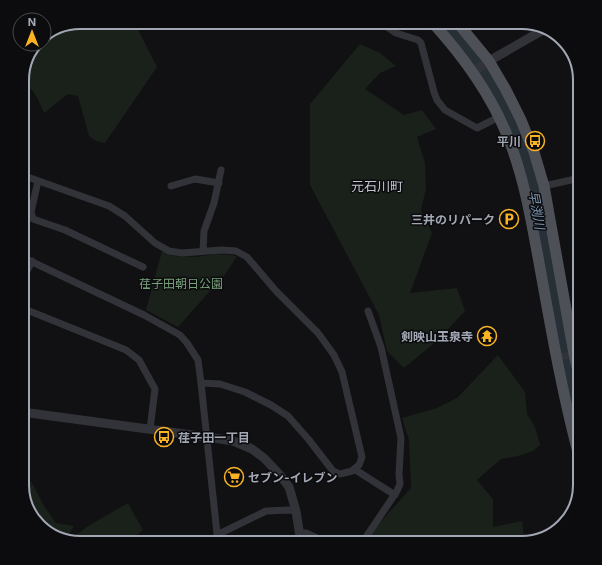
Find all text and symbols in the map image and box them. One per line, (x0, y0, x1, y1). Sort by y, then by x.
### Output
north arrow (12, 12, 52, 52)
text: N (28, 15, 36, 29)
bus stop icon: 平川 (524, 130, 546, 152)
place label: 平川 (497, 134, 521, 149)
district label: 元石川町 (351, 178, 403, 194)
water label: 早渕川 (526, 189, 549, 233)
parking icon: 三井のリパーク (498, 208, 520, 230)
place label: 三井のリパーク (411, 212, 495, 227)
park label: 荏子田朝日公園 (139, 276, 223, 291)
temple icon: 剣映山玉泉寺 (476, 325, 498, 347)
place label: 剣映山玉泉寺 (401, 329, 473, 344)
bus stop icon: 荏子田一丁目 (153, 426, 175, 448)
place label: 荏子田一丁目 (178, 430, 250, 445)
supermarket icon: セブン-イレブン (223, 466, 245, 488)
place label: セブン-イレブン (248, 470, 338, 485)

